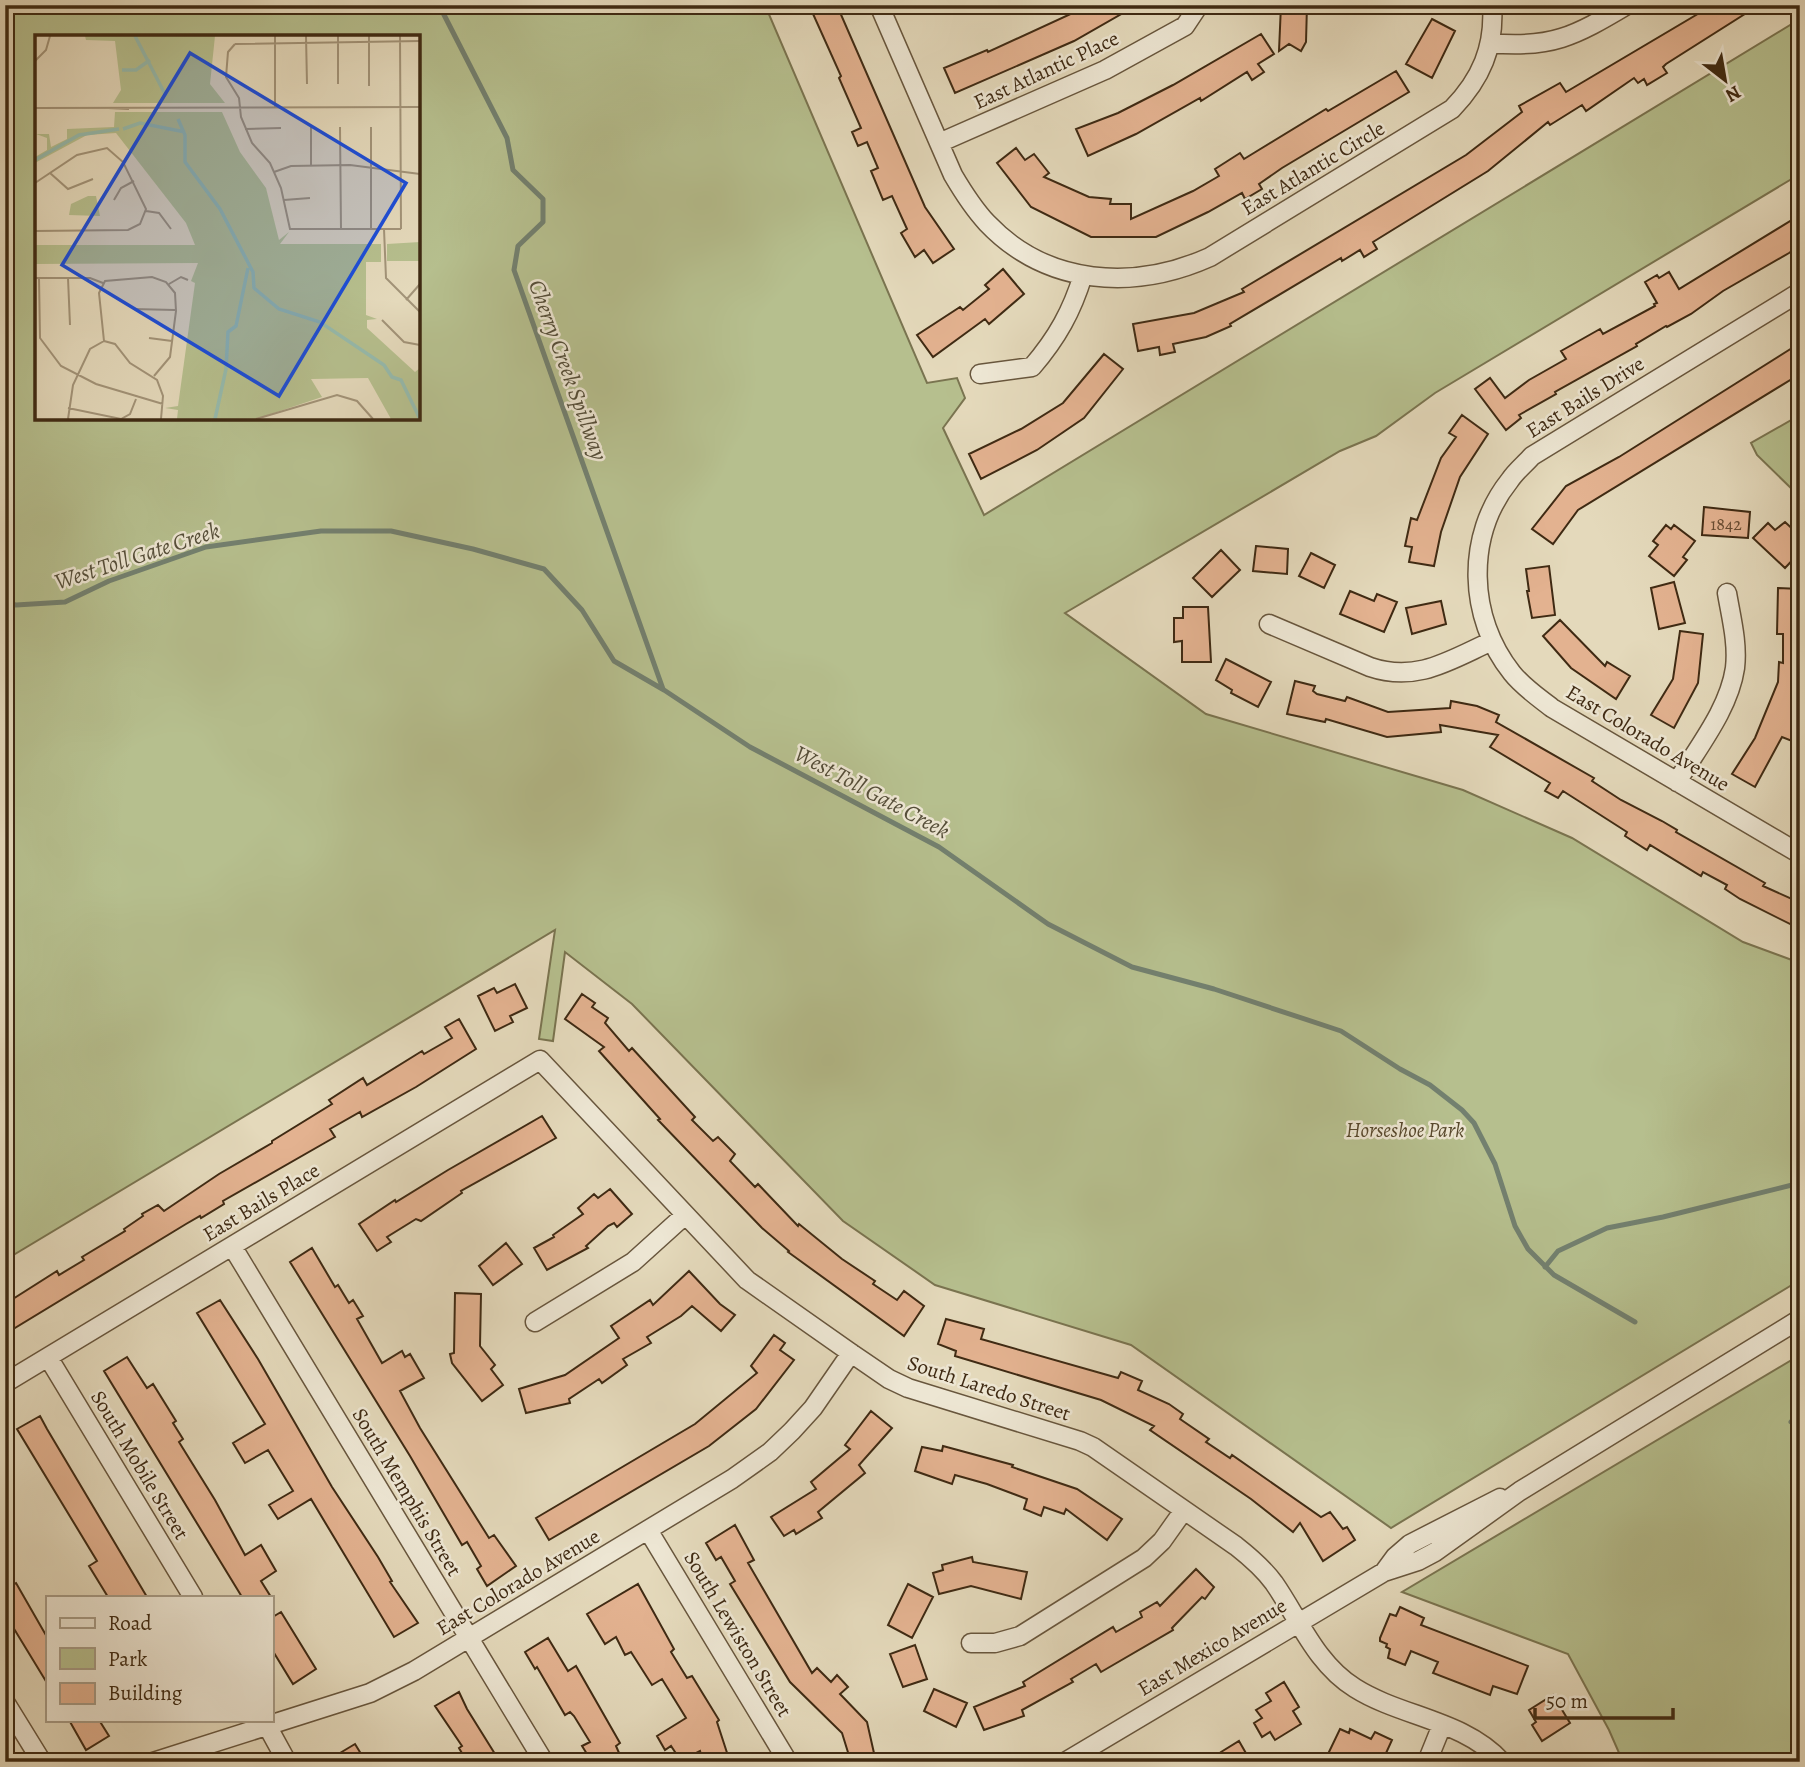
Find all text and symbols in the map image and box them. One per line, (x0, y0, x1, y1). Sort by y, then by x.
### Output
street label: East Atlantic Place (969, 24, 1123, 116)
inset map (35, 35, 420, 420)
north arrow (1689, 46, 1759, 116)
text: N (1720, 79, 1746, 109)
street label: East Atlantic Circle (1236, 114, 1390, 222)
water label: Cherry Creek Spillway (521, 275, 615, 465)
street label: East Bails Drive (1521, 350, 1649, 444)
house number: 1842 (1710, 512, 1742, 536)
water label: West Toll Gate Creek (50, 515, 224, 597)
street label: East Colorado Avenue (1561, 678, 1735, 798)
water label: West Toll Gate Creek (789, 738, 955, 846)
park label: Horseshoe Park (1346, 1116, 1464, 1144)
street label: East Bails Place (197, 1156, 325, 1248)
street label: South Laredo Street (904, 1348, 1074, 1428)
street label: South Mobile Street (84, 1385, 196, 1545)
street label: South Memphis Street (346, 1403, 468, 1581)
street label: East Colorado Avenue (431, 1522, 605, 1642)
street label: South Lewiston Street (677, 1546, 799, 1722)
street label: East Mexico Avenue (1132, 1591, 1292, 1703)
legend (46, 1596, 273, 1722)
text: Road (108, 1609, 152, 1637)
text: Park (108, 1645, 148, 1673)
scale bar (1535, 1676, 1674, 1720)
text: Building (108, 1679, 183, 1707)
text: 50 m (1546, 1687, 1588, 1715)

